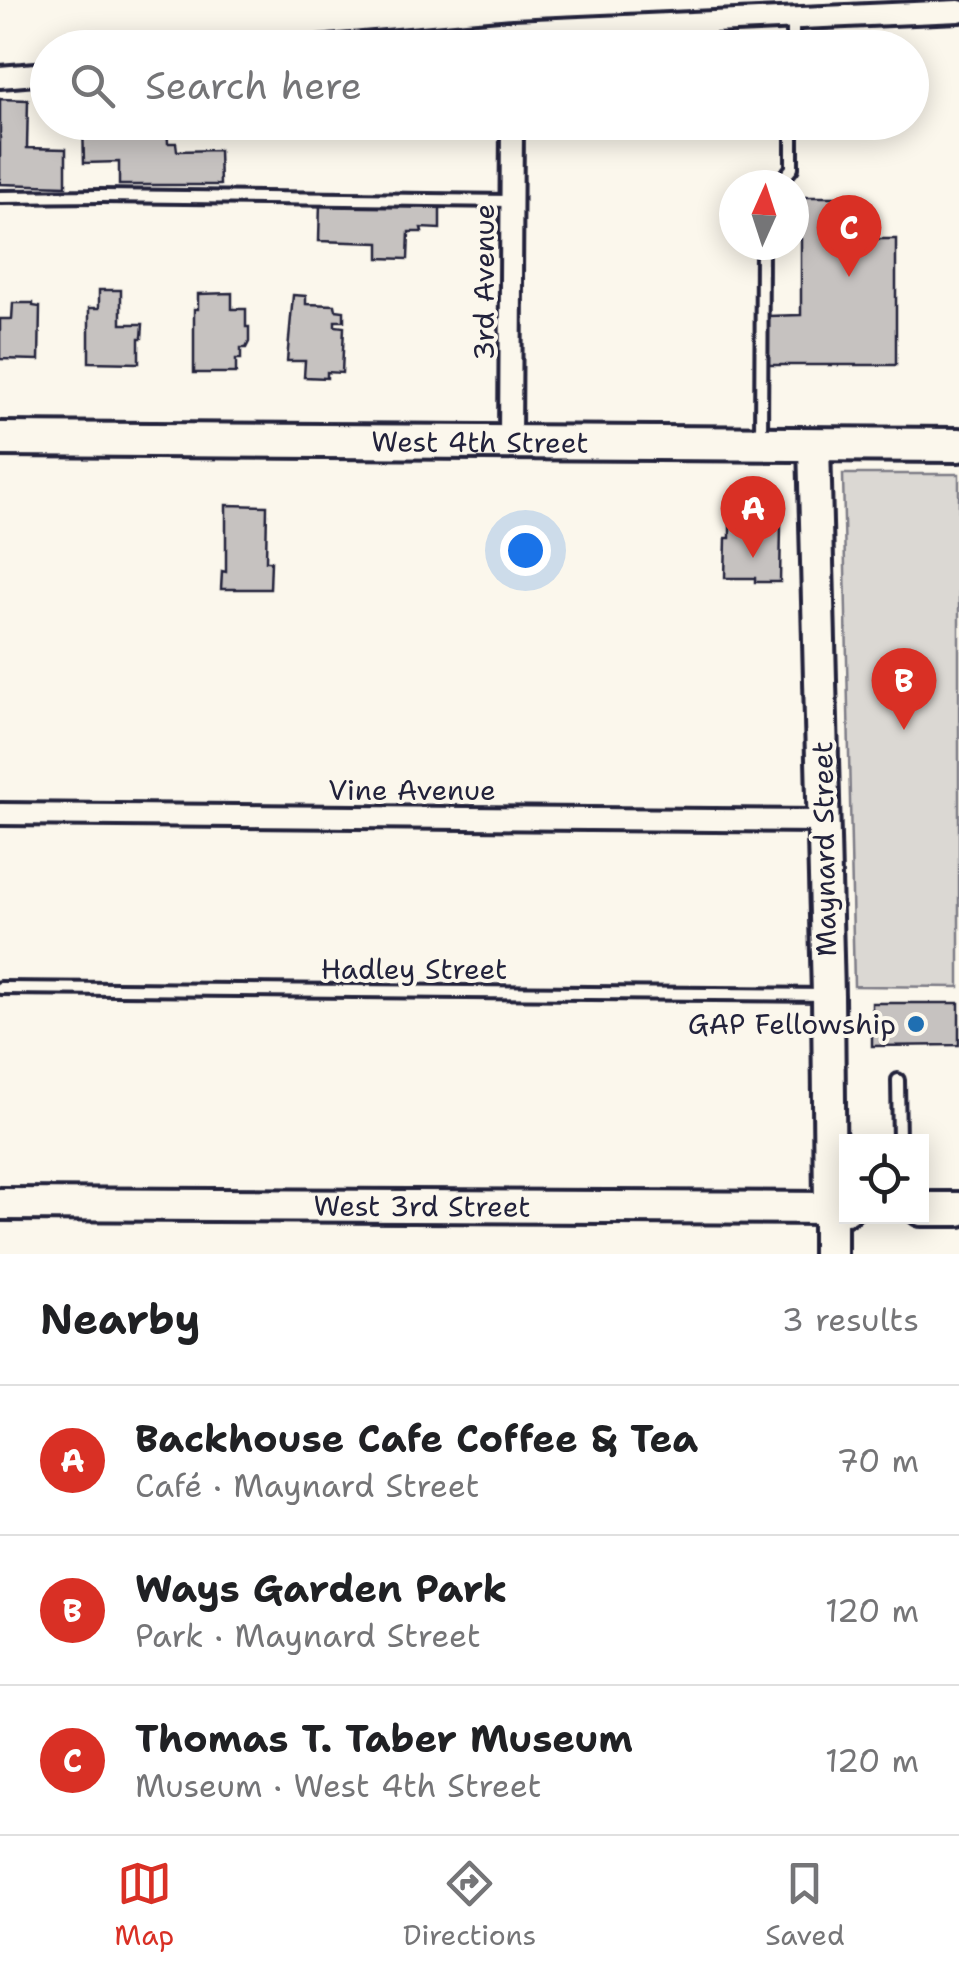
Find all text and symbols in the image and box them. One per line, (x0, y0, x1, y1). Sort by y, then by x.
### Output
search box (30, 30, 929, 140)
icon: search (65, 58, 120, 113)
text: Search here (145, 60, 362, 111)
north arrow (719, 170, 809, 260)
pin: C (816, 194, 882, 277)
street label: 3rd Avenue (465, 204, 503, 360)
street label: West 4th Street (371, 422, 589, 462)
pin: A (720, 476, 786, 558)
your location (500, 525, 551, 576)
pin: B (872, 648, 936, 730)
street label: Maynard Street (803, 741, 845, 957)
street label: Vine Avenue (328, 771, 496, 809)
street label: Hadley Street (321, 950, 507, 988)
place label: GAP Fellowship (688, 1005, 896, 1043)
marker: GAP Fellowship (905, 1013, 927, 1035)
map controls (839, 1134, 929, 1224)
button: locate (839, 1134, 929, 1224)
street label: West 3rd Street (313, 1187, 531, 1226)
text: Nearby (40, 1291, 200, 1347)
text: 3 results (782, 1298, 919, 1341)
text: Backhouse Cafe Coffee & Tea (135, 1413, 698, 1464)
text: A (60, 1439, 85, 1482)
text: 70 m (836, 1439, 919, 1482)
text: Café · Maynard Street (135, 1464, 479, 1507)
text: Ways Garden Park (135, 1563, 507, 1614)
text: B (63, 1589, 82, 1632)
text: 120 m (825, 1589, 919, 1632)
text: Park · Maynard Street (135, 1614, 481, 1657)
text: Thomas T. Taber Museum (135, 1713, 633, 1764)
text: C (63, 1739, 82, 1782)
text: 120 m (825, 1739, 919, 1782)
text: Museum · West 4th Street (135, 1764, 541, 1807)
tab: Map (114, 1856, 174, 1954)
tab: Directions (403, 1856, 536, 1954)
tab: Saved (765, 1856, 845, 1954)

